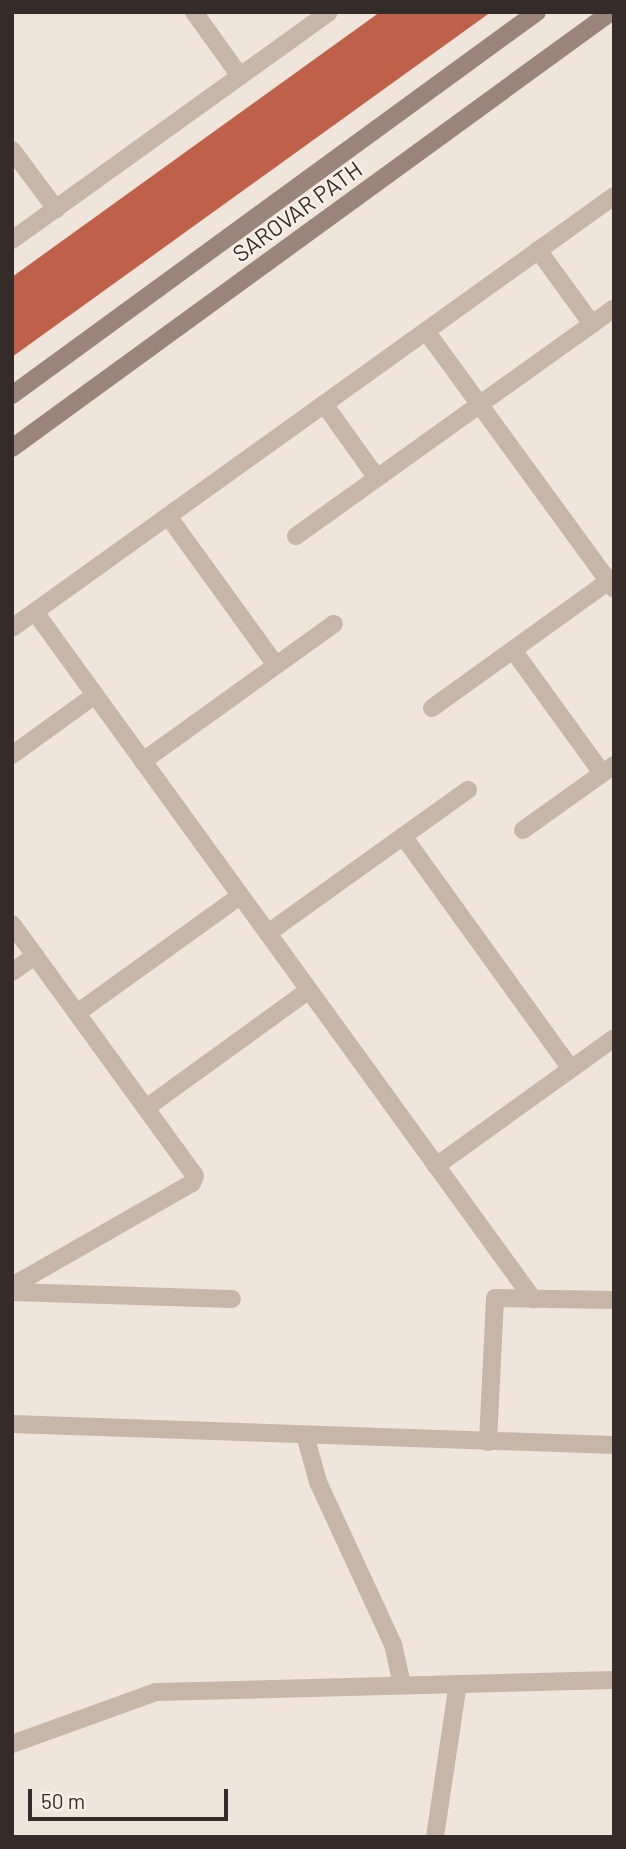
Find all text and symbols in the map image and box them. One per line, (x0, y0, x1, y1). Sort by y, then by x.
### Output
street label: SAROVAR PATH (227, 155, 367, 267)
scale bar (32, 1776, 231, 1820)
text: 50 m (41, 1788, 85, 1813)

